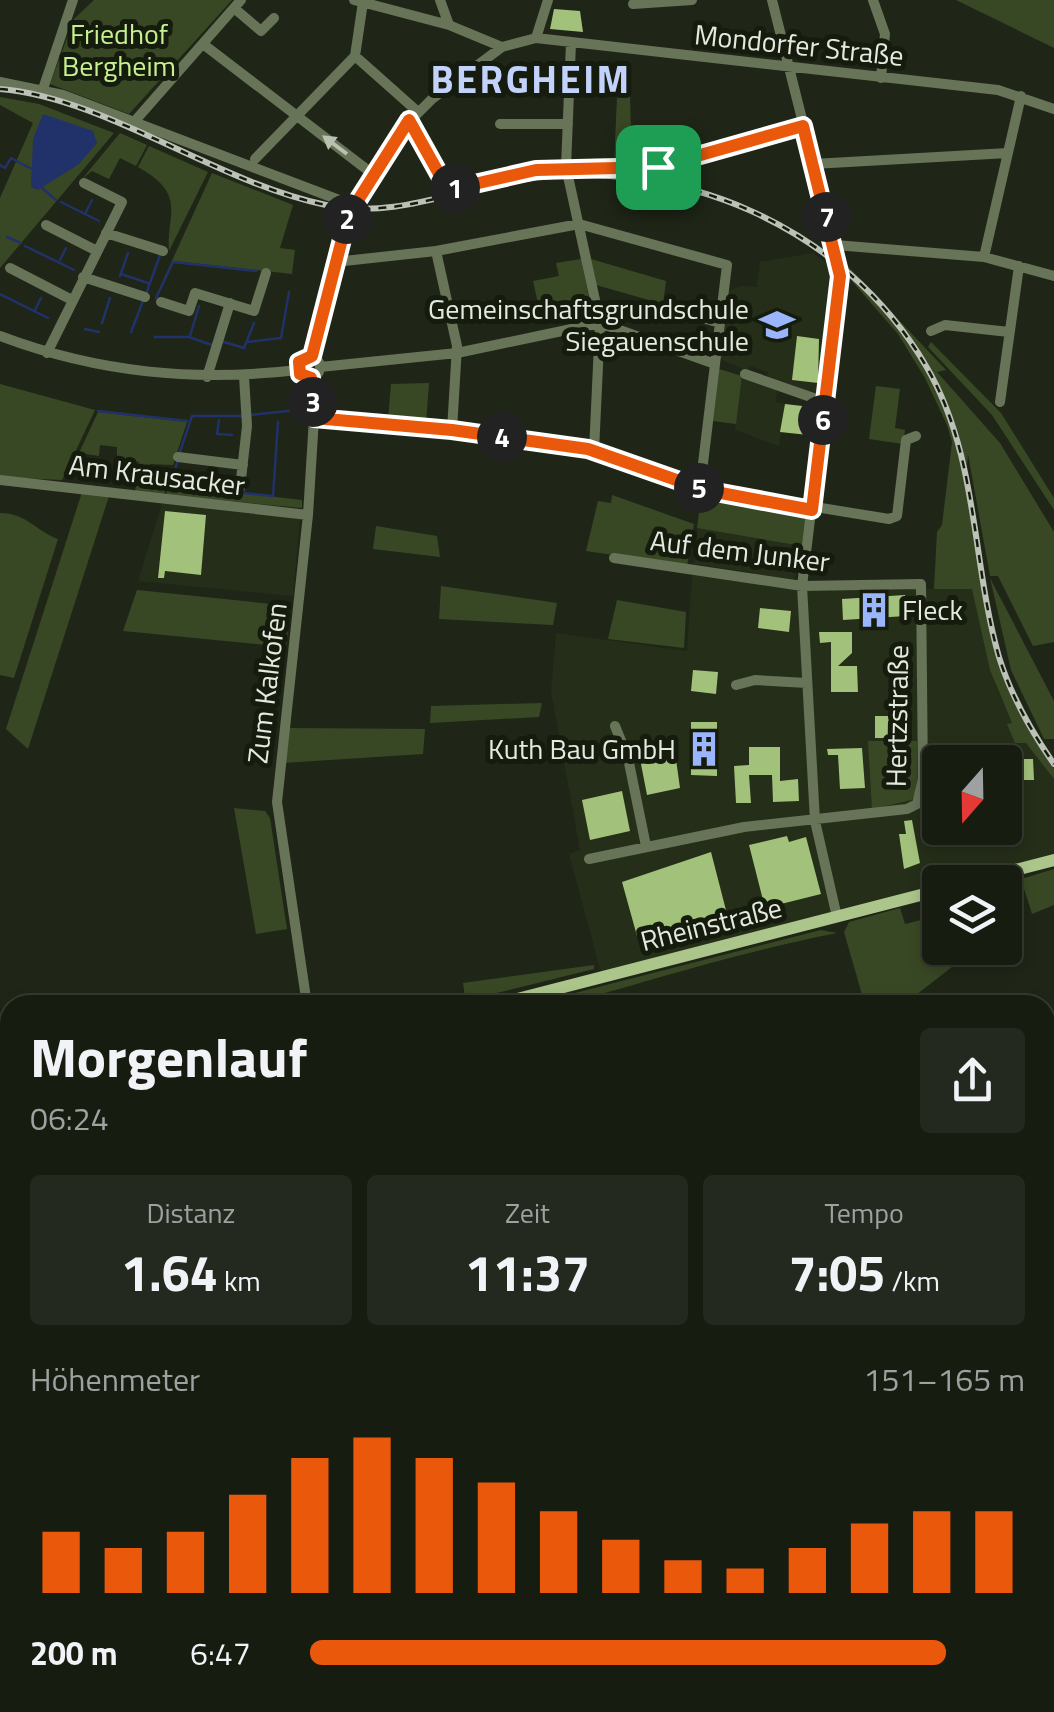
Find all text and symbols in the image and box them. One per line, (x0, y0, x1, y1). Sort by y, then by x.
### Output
park label: Friedhof Bergheim (62, 12, 176, 87)
street label: Mondorfer Straße (692, 12, 906, 77)
district label: BERGHEIM (430, 50, 632, 108)
pin (616, 125, 701, 210)
one-way arrow (322, 135, 348, 155)
icon: arrive (631, 140, 686, 195)
pin: 1 (430, 163, 480, 213)
text: 1 (447, 166, 463, 209)
pin: 7 (802, 192, 852, 242)
pin: 2 (322, 194, 372, 244)
text: 7 (819, 195, 835, 238)
text: 2 (339, 197, 355, 240)
place label: Gemeinschaftsgrundschule Siegauenschule (428, 287, 749, 362)
school or university icon: Gemeinschaftsgrundschule Siegauenschule (758, 306, 796, 344)
pin: 3 (288, 377, 338, 427)
text: 3 (305, 380, 321, 423)
pin: 6 (798, 395, 848, 445)
text: 6 (815, 398, 831, 441)
pin: 4 (477, 412, 527, 462)
text: 4 (494, 415, 510, 458)
street label: Am Krausacker (67, 442, 248, 507)
pin: 5 (674, 463, 724, 513)
text: 5 (691, 466, 707, 509)
street label: Auf dem Junker (648, 518, 832, 583)
place label: Fleck (902, 588, 963, 631)
building icon: Fleck (855, 591, 893, 629)
street label: Zum Kalkofen (235, 600, 298, 766)
street label: Hertzstraße (874, 645, 919, 787)
place label: Kuth Bau GmbH (488, 727, 676, 770)
building icon: Kuth Bau GmbH (685, 730, 723, 768)
north arrow (922, 745, 1022, 845)
map controls (922, 745, 1022, 965)
button: layers (922, 865, 1022, 965)
street label: Rheinstraße (636, 885, 786, 962)
text: Morgenlauf (30, 1015, 307, 1098)
button: share (920, 1028, 1025, 1133)
text: 06:24 (30, 1094, 109, 1142)
text: Distanz (146, 1191, 235, 1234)
text: Zeit (505, 1191, 550, 1234)
text: Tempo (825, 1191, 904, 1234)
text: 1.64 (121, 1234, 218, 1310)
text: 11:37 (465, 1234, 590, 1310)
text: 7:05 (788, 1234, 885, 1310)
text: km (218, 1259, 261, 1302)
text: /km (885, 1259, 940, 1302)
text: Höhenmeter (30, 1355, 200, 1403)
text: 151–165 m (863, 1355, 1025, 1403)
text: 200 m (30, 1629, 118, 1677)
text: 6:47 (190, 1629, 251, 1677)

